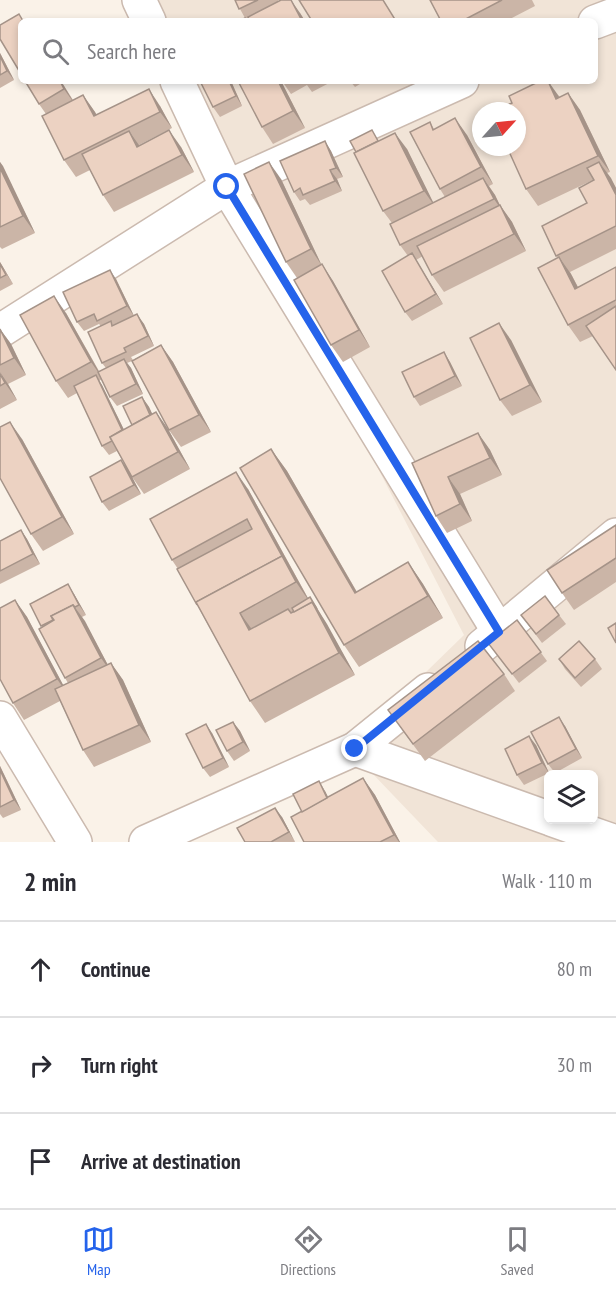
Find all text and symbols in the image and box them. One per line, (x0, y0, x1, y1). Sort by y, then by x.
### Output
search box (18, 18, 598, 84)
icon: search (39, 35, 72, 68)
text: Search here (87, 37, 176, 65)
north arrow (472, 102, 526, 156)
route start (213, 173, 239, 199)
route end (341, 735, 367, 761)
map controls (544, 770, 598, 824)
button: layers (544, 770, 598, 824)
text: 2 min (24, 865, 77, 898)
text: Walk · 110 m (502, 868, 592, 894)
icon: ahead (24, 953, 57, 986)
text: Continue (81, 955, 151, 983)
text: 80 m (557, 956, 592, 982)
icon: right (24, 1049, 57, 1082)
text: Turn right (81, 1051, 158, 1079)
text: 30 m (557, 1052, 592, 1078)
icon: arrive (24, 1145, 57, 1178)
text: Arrive at destination (81, 1147, 241, 1175)
tab: Map (82, 1223, 115, 1279)
tab: Directions (280, 1223, 336, 1279)
tab: Saved (501, 1223, 534, 1279)

